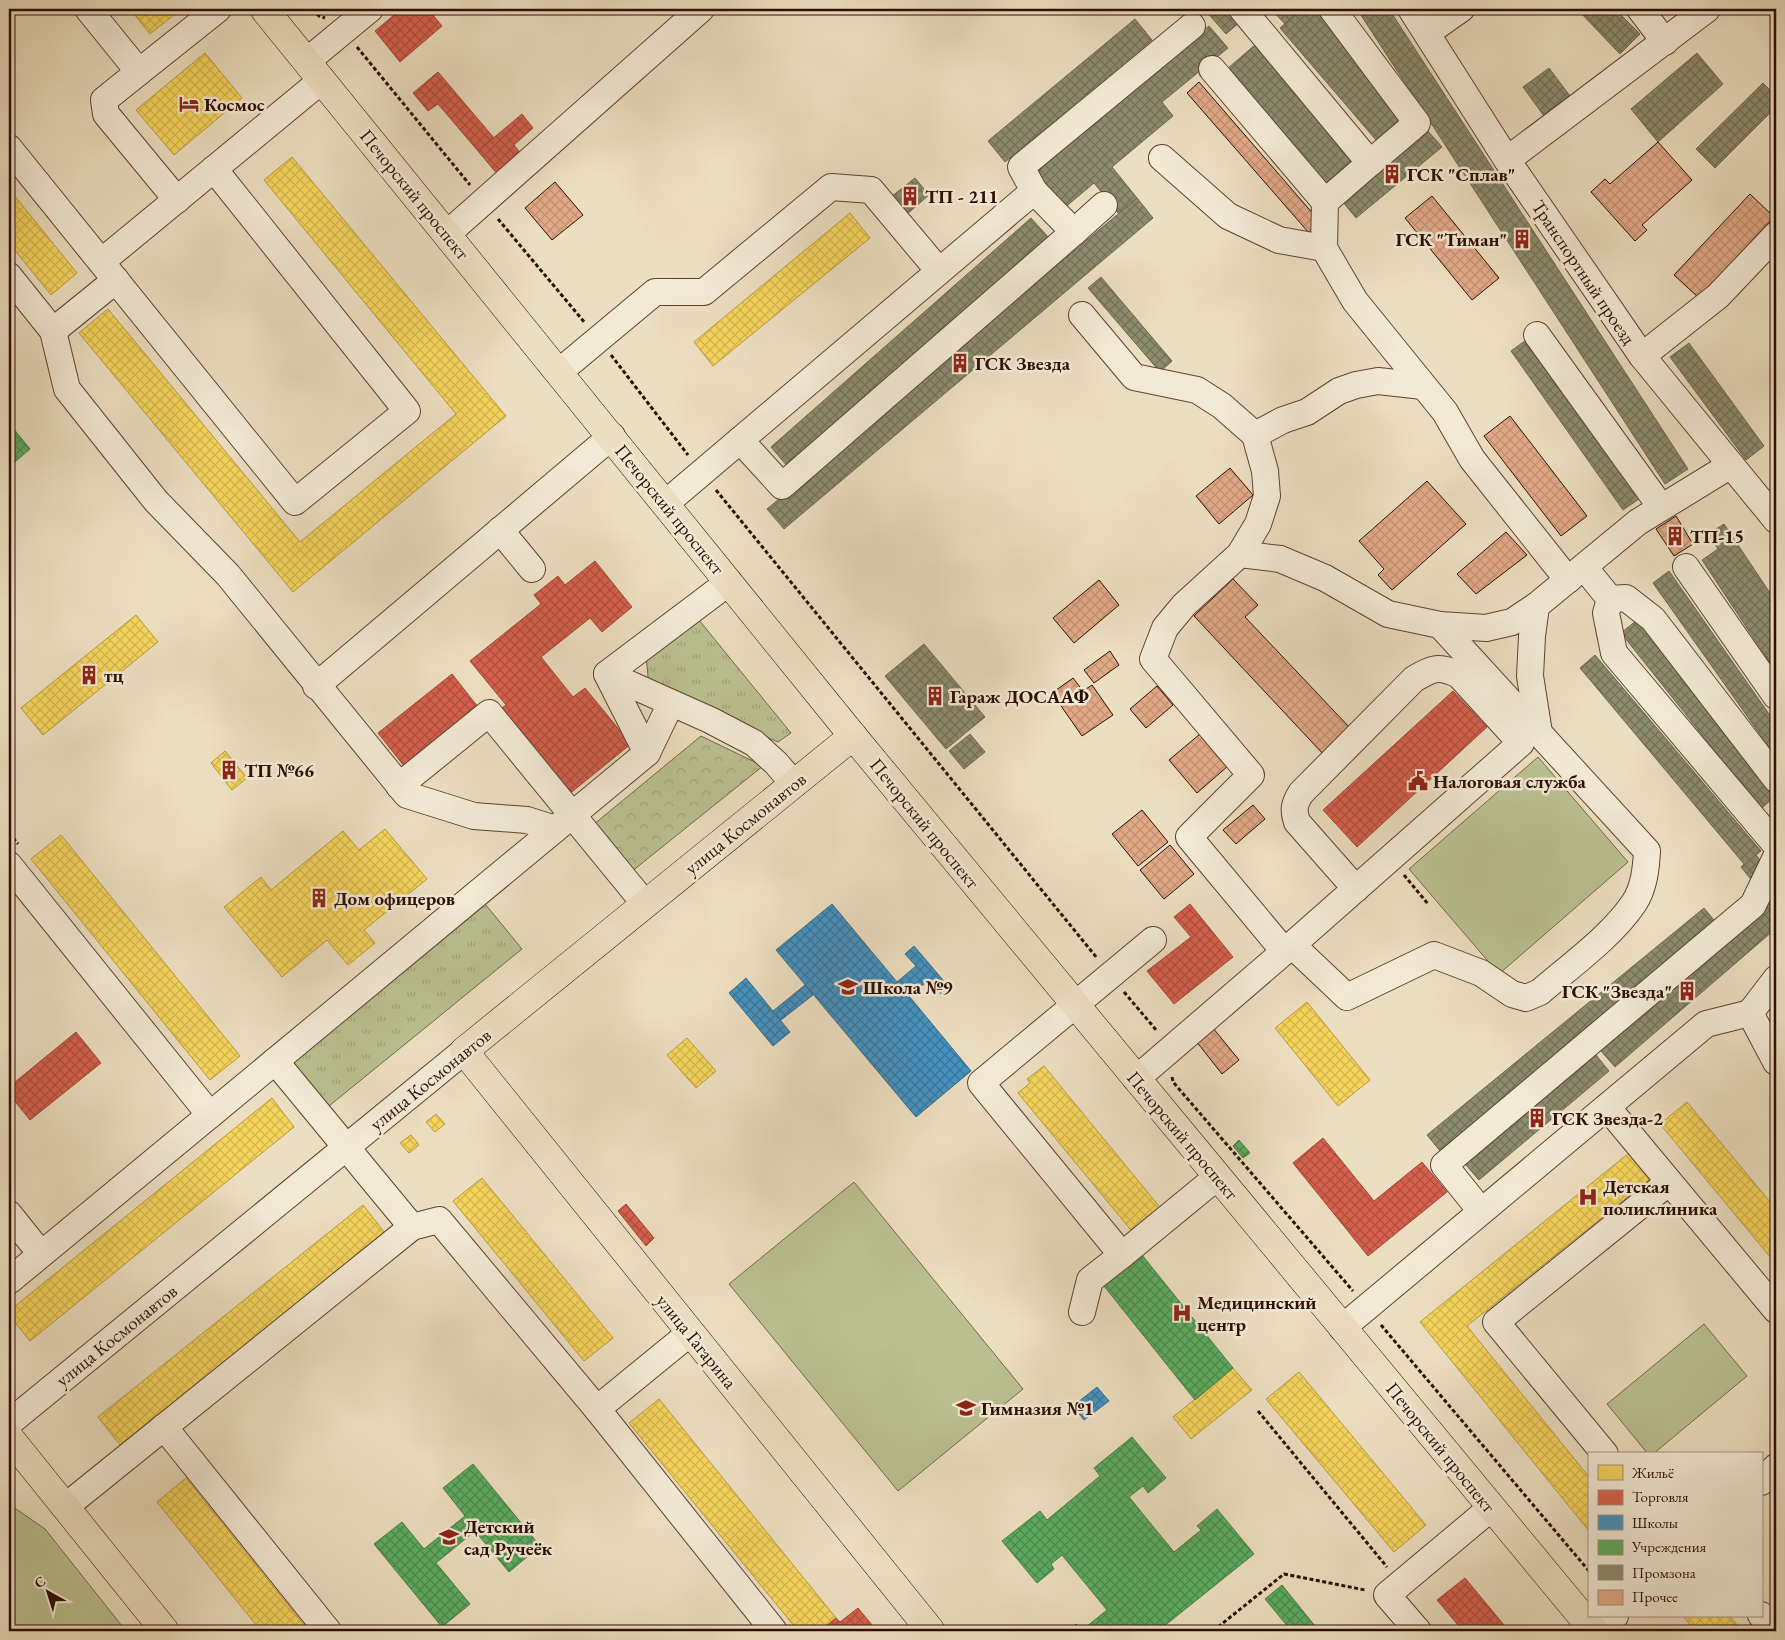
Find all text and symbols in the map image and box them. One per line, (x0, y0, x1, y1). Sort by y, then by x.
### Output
place label: Космос (204, 92, 265, 117)
hotel icon: Космос (178, 93, 200, 115)
street label: Печорский проспект (354, 124, 475, 265)
place label: ГСК "Сплав" (1407, 162, 1515, 187)
building icon: ГСК "Сплав" (1381, 163, 1403, 185)
place label: ТП - 211 (925, 184, 998, 209)
building icon: ТП - 211 (899, 185, 921, 207)
street label: Транспортный проезд (1526, 195, 1641, 350)
place label: ГСК "Тиман" (1396, 227, 1507, 252)
building icon: ГСК "Тиман" (1511, 228, 1533, 250)
place label: ГСК Звезда (975, 351, 1071, 376)
building icon: ГСК Звезда (949, 352, 971, 374)
street label: Печорский проспект (609, 439, 730, 580)
place label: ТП-15 (1690, 524, 1744, 549)
building icon: ТП-15 (1664, 525, 1686, 547)
place label: тц (104, 663, 124, 688)
building icon: тц (78, 664, 100, 686)
place label: Гараж ДОСААФ (950, 684, 1089, 709)
building icon: Гараж ДОСААФ (924, 685, 946, 707)
street label: Печорский проспект (864, 753, 985, 894)
place label: ТП №66 (244, 758, 314, 783)
building icon: ТП №66 (218, 759, 240, 781)
street label: улица Космонавтов (679, 767, 811, 880)
place label: Налоговая служба (1433, 769, 1587, 794)
public building icon: Налоговая служба (1407, 770, 1429, 792)
place label: Дом офицеров (334, 886, 455, 911)
building icon: Дом офицеров (308, 887, 330, 909)
place label: Школа №9 (863, 975, 953, 1000)
school or university icon: Школа №9 (837, 976, 859, 998)
place label: ГСК "Звезда" (1562, 979, 1672, 1004)
building icon: ГСК "Звезда" (1676, 980, 1698, 1002)
street label: улица Космонавтов (364, 1023, 496, 1136)
street label: Печорский проспект (1121, 1065, 1244, 1205)
place label: ГСК Звезда-2 (1552, 1106, 1663, 1131)
building icon: ГСК Звезда-2 (1526, 1107, 1548, 1129)
place label: Детская поликлиника (1603, 1174, 1718, 1221)
hospital icon: Детская поликлиника (1577, 1186, 1599, 1208)
street label: улица Космонавтов (50, 1279, 182, 1392)
street label: улица Гагарина (651, 1289, 743, 1394)
place label: Медицинский центр (1197, 1290, 1317, 1337)
hospital icon: Медицинский центр (1171, 1302, 1193, 1324)
street label: Печорский проспект (1380, 1377, 1501, 1518)
place label: Гимназия №1 (981, 1396, 1094, 1421)
school or university icon: Гимназия №1 (955, 1397, 977, 1419)
legend (1588, 1452, 1762, 1618)
text: Жильё (1631, 1463, 1674, 1482)
text: Торговля (1632, 1487, 1689, 1506)
text: Школы (1632, 1513, 1678, 1532)
place label: Детский сад Ручеёк (464, 1514, 553, 1561)
school or university icon: Детский сад Ручеёк (438, 1526, 460, 1548)
text: Учреждения (1631, 1537, 1707, 1556)
text: Промзона (1632, 1563, 1696, 1582)
north arrow (22, 1568, 72, 1618)
text: С (30, 1572, 49, 1592)
text: Прочее (1632, 1587, 1678, 1606)

